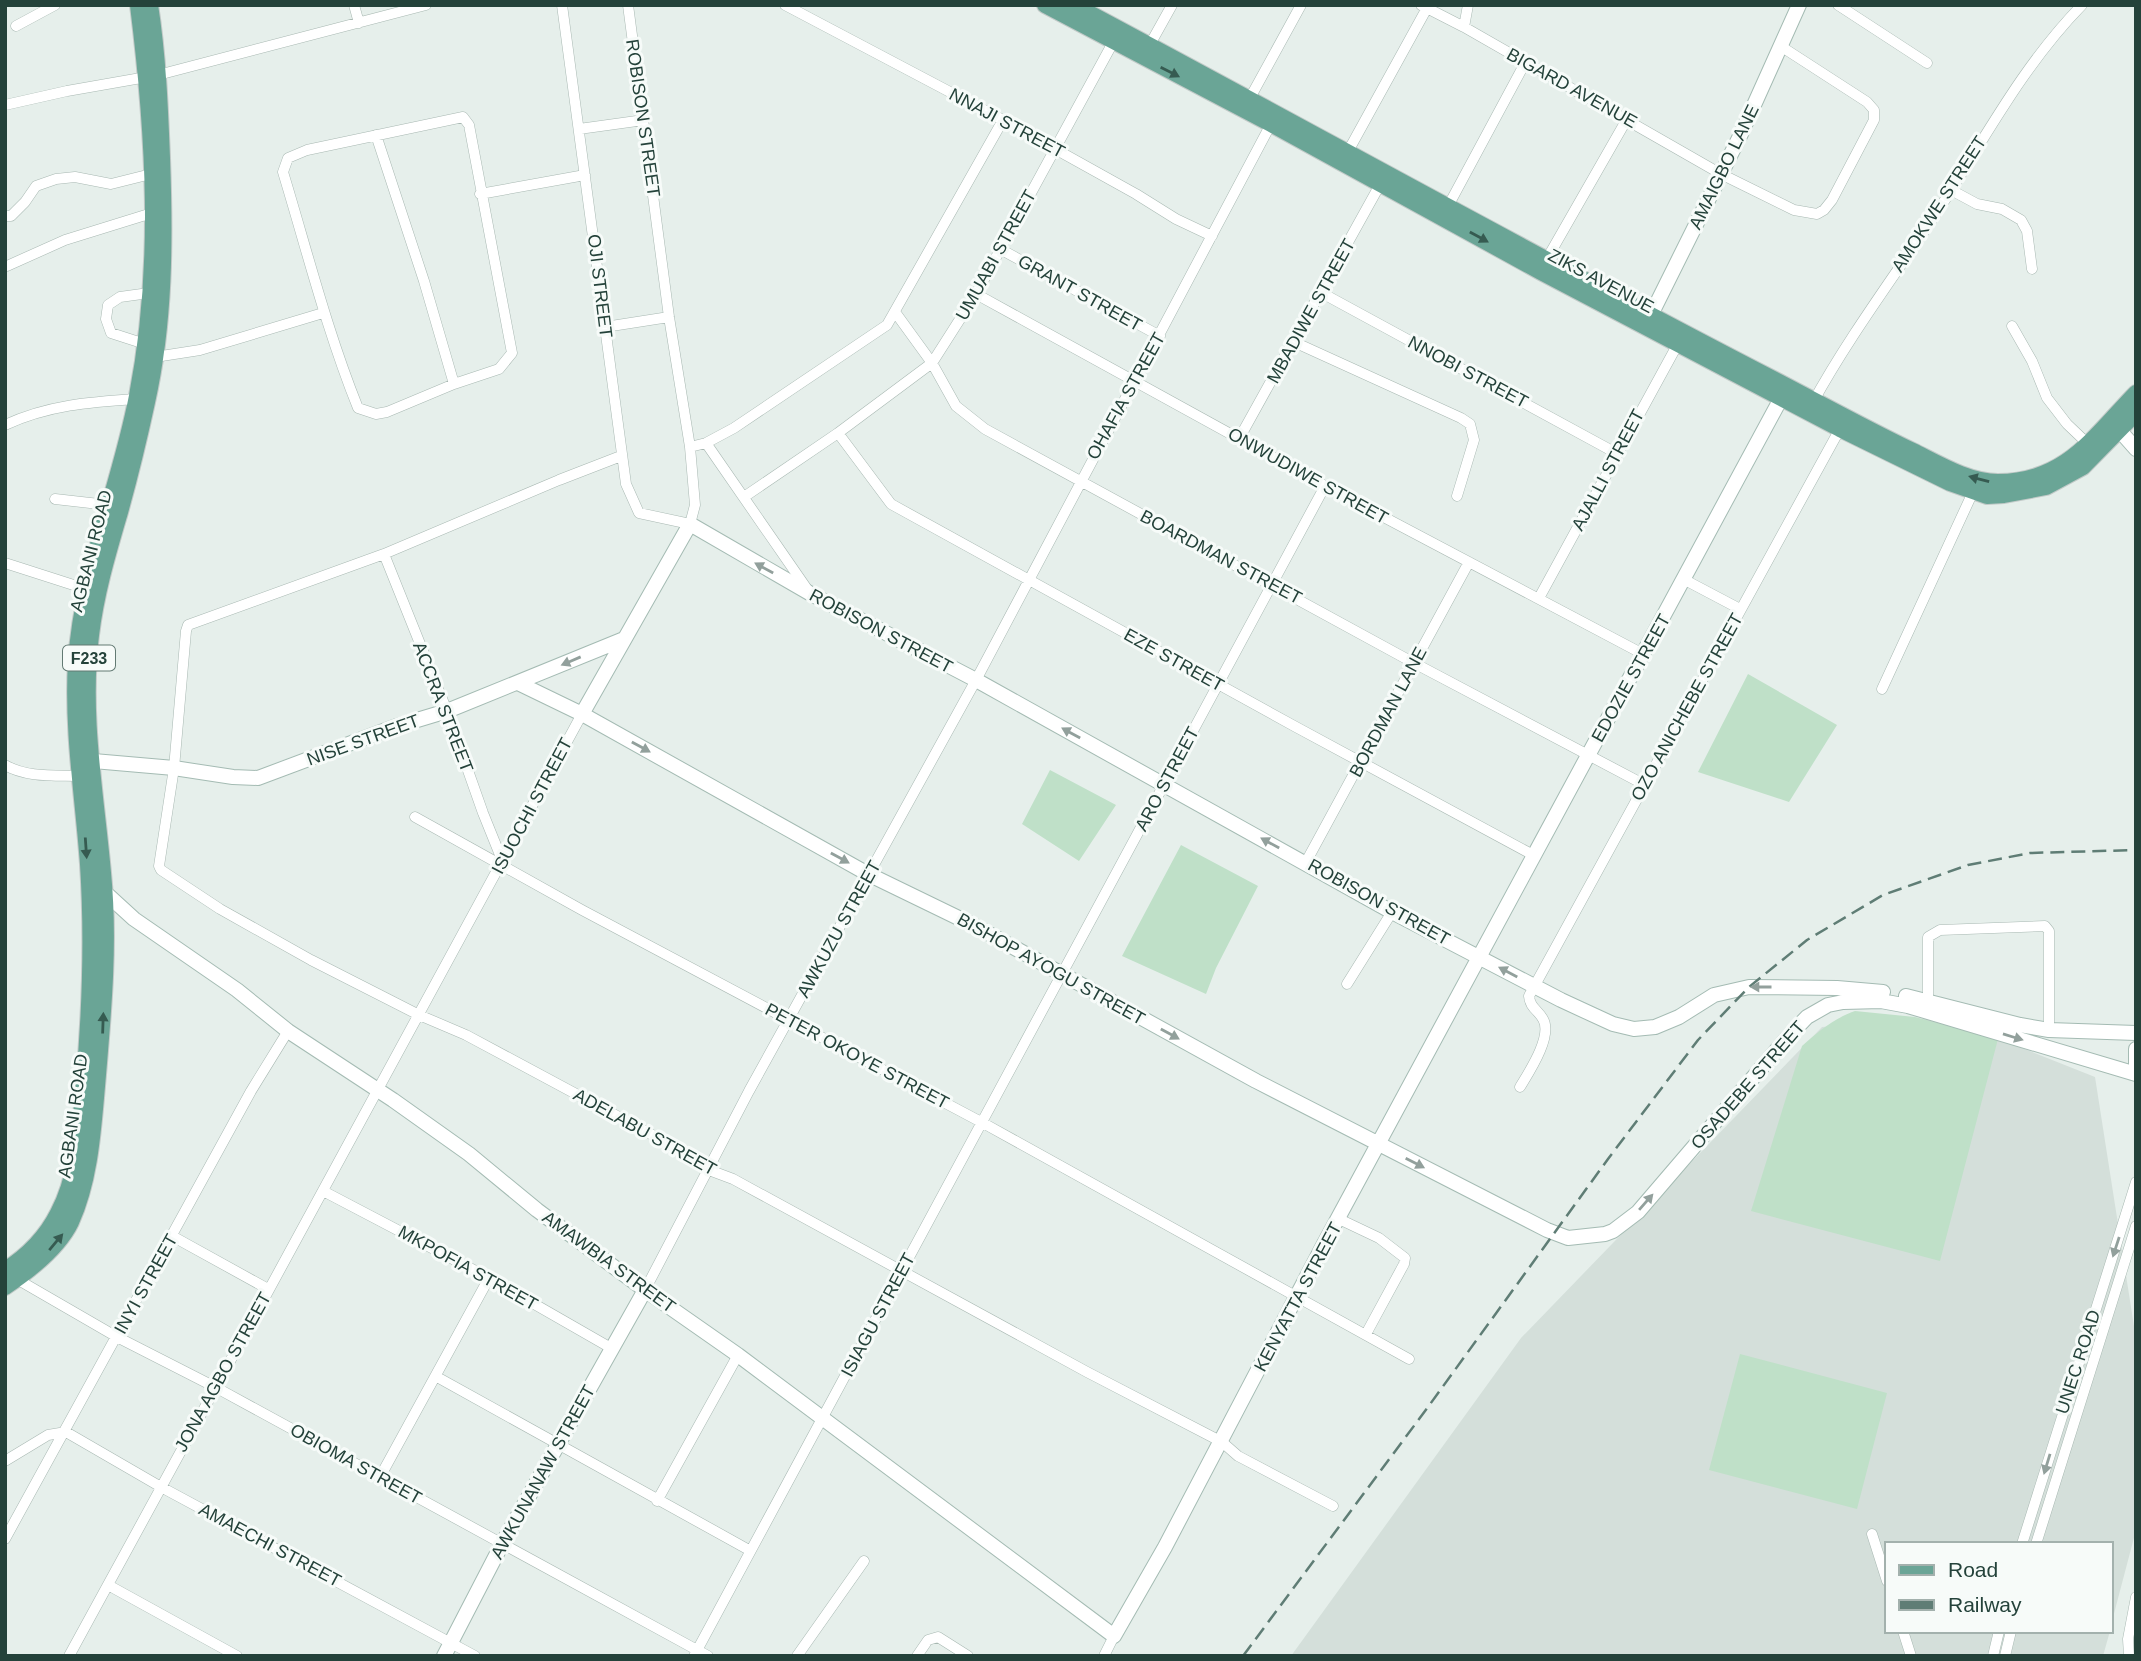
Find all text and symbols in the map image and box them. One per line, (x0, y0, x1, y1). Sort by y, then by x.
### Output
street label: ROBISON STREET (622, 38, 664, 198)
street label: BIGARD AVENUE (1503, 44, 1641, 132)
one-way arrow (1160, 66, 1180, 78)
street label: NNAJI STREET (946, 84, 1068, 162)
street label: AMAIGBO LANE (1685, 101, 1763, 233)
street label: AMOKWE STREET (1888, 132, 1990, 276)
street label: UMUABI STREET (952, 186, 1040, 324)
one-way arrow (1469, 231, 1488, 243)
street label: OJI STREET (584, 233, 616, 339)
street label: MBADIWE STREET (1263, 235, 1359, 387)
street label: ZIKS AVENUE (1545, 245, 1657, 317)
street label: GRANT STREET (1015, 251, 1145, 335)
street label: OHAFIA STREET (1083, 329, 1169, 463)
street label: NNOBI STREET (1405, 332, 1531, 412)
street label: AJALLI STREET (1568, 406, 1648, 534)
street label: ONWUDIWE STREET (1224, 424, 1392, 528)
one-way arrow (1967, 473, 1989, 484)
street label: AGBANI ROAD (66, 488, 116, 614)
street label: BOARDMAN STREET (1137, 506, 1305, 608)
one-way arrow (754, 562, 773, 574)
street label: ROBISON STREET (806, 585, 956, 677)
street label: OZO ANICHEBE STREET (1627, 610, 1747, 804)
street label: EDOZIE STREET (1588, 611, 1674, 745)
street label: EZE STREET (1121, 624, 1227, 696)
street label: ACCRA STREET (409, 639, 477, 775)
street label: BORDMAN LANE (1345, 644, 1431, 780)
road number: F233 (63, 646, 115, 670)
one-way arrow (561, 656, 582, 667)
street label: NISE STREET (304, 710, 422, 770)
street label: ARO STREET (1131, 724, 1203, 834)
one-way arrow (1061, 727, 1080, 739)
street label: ISUOCHI STREET (488, 735, 576, 877)
one-way arrow (631, 741, 651, 753)
one-way arrow (81, 837, 92, 859)
one-way arrow (1260, 837, 1280, 849)
one-way arrow (830, 852, 849, 864)
street label: ROBISON STREET (1305, 855, 1453, 949)
street label: AWKUZU STREET (793, 857, 885, 1001)
street label: BISHOP AYOGU STREET (954, 909, 1148, 1029)
one-way arrow (1497, 966, 1517, 978)
one-way arrow (1749, 981, 1771, 993)
street label: PETER OKOYE STREET (762, 999, 952, 1113)
one-way arrow (97, 1012, 108, 1034)
street label: OSADEBE STREET (1687, 1017, 1809, 1153)
one-way arrow (1161, 1028, 1180, 1040)
one-way arrow (2003, 1033, 2024, 1043)
street label: AGBANI ROAD (54, 1053, 92, 1179)
street label: ADELABU STREET (570, 1084, 720, 1180)
one-way arrow (1405, 1157, 1425, 1169)
one-way arrow (1638, 1194, 1654, 1211)
street label: AMAWBIA STREET (539, 1207, 679, 1317)
street label: KENYATTA STREET (1250, 1219, 1346, 1375)
street label: MKPOFIA STREET (395, 1221, 541, 1315)
street label: INYI STREET (110, 1231, 182, 1337)
one-way arrow (49, 1234, 64, 1252)
one-way arrow (2110, 1237, 2121, 1258)
street label: ISIAGU STREET (837, 1250, 919, 1380)
street label: JONA AGBO STREET (171, 1289, 275, 1455)
street label: UNEC ROAD (2052, 1308, 2104, 1416)
street label: AWKUNANAW STREET (487, 1382, 599, 1562)
street label: OBIOMA STREET (287, 1420, 425, 1508)
one-way arrow (2041, 1453, 2051, 1474)
street label: AMAECHI STREET (196, 1499, 344, 1591)
legend (1885, 1542, 2113, 1633)
text: Road (1948, 1558, 1998, 1581)
text: Railway (1948, 1593, 2022, 1616)

